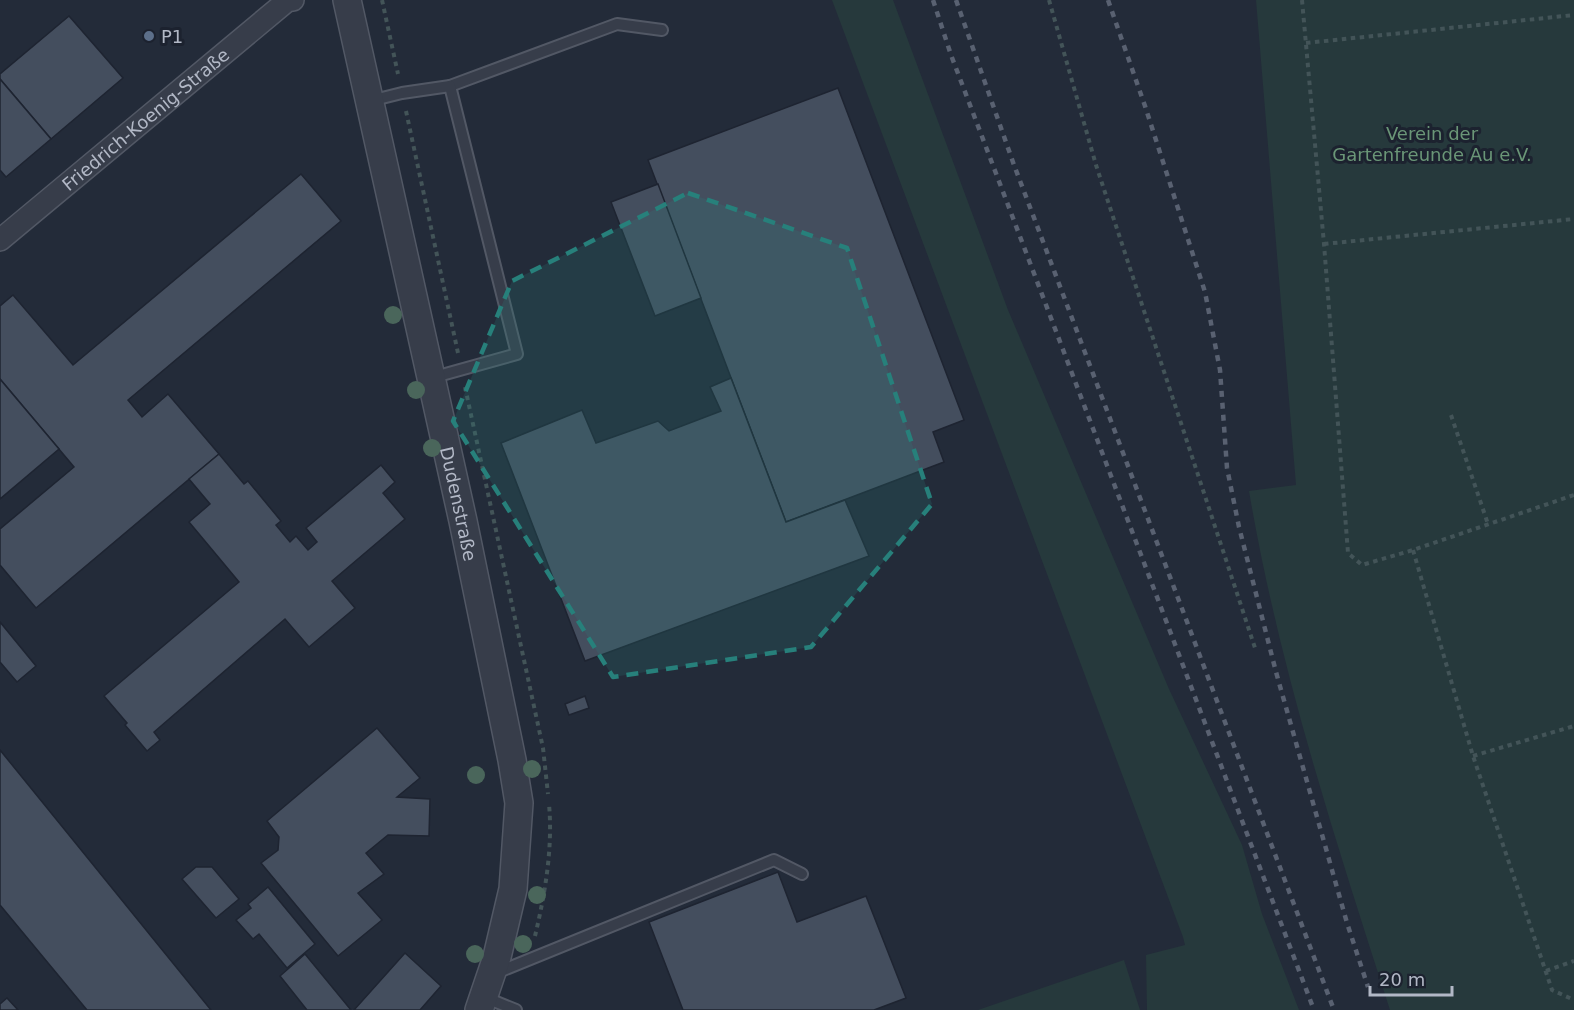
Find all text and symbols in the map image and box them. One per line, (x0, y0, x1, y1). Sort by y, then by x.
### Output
place label: P1 (161, 26, 183, 47)
marker: P1 (142, 29, 156, 43)
street label: Friedrich-Koenig-Straße (57, 43, 233, 195)
park label: Verein der Gartenfreunde Au e.V. (1332, 123, 1532, 165)
street label: Dudenstraße (436, 445, 481, 563)
scale bar (1370, 959, 1452, 997)
text: 20 m (1379, 969, 1425, 990)

